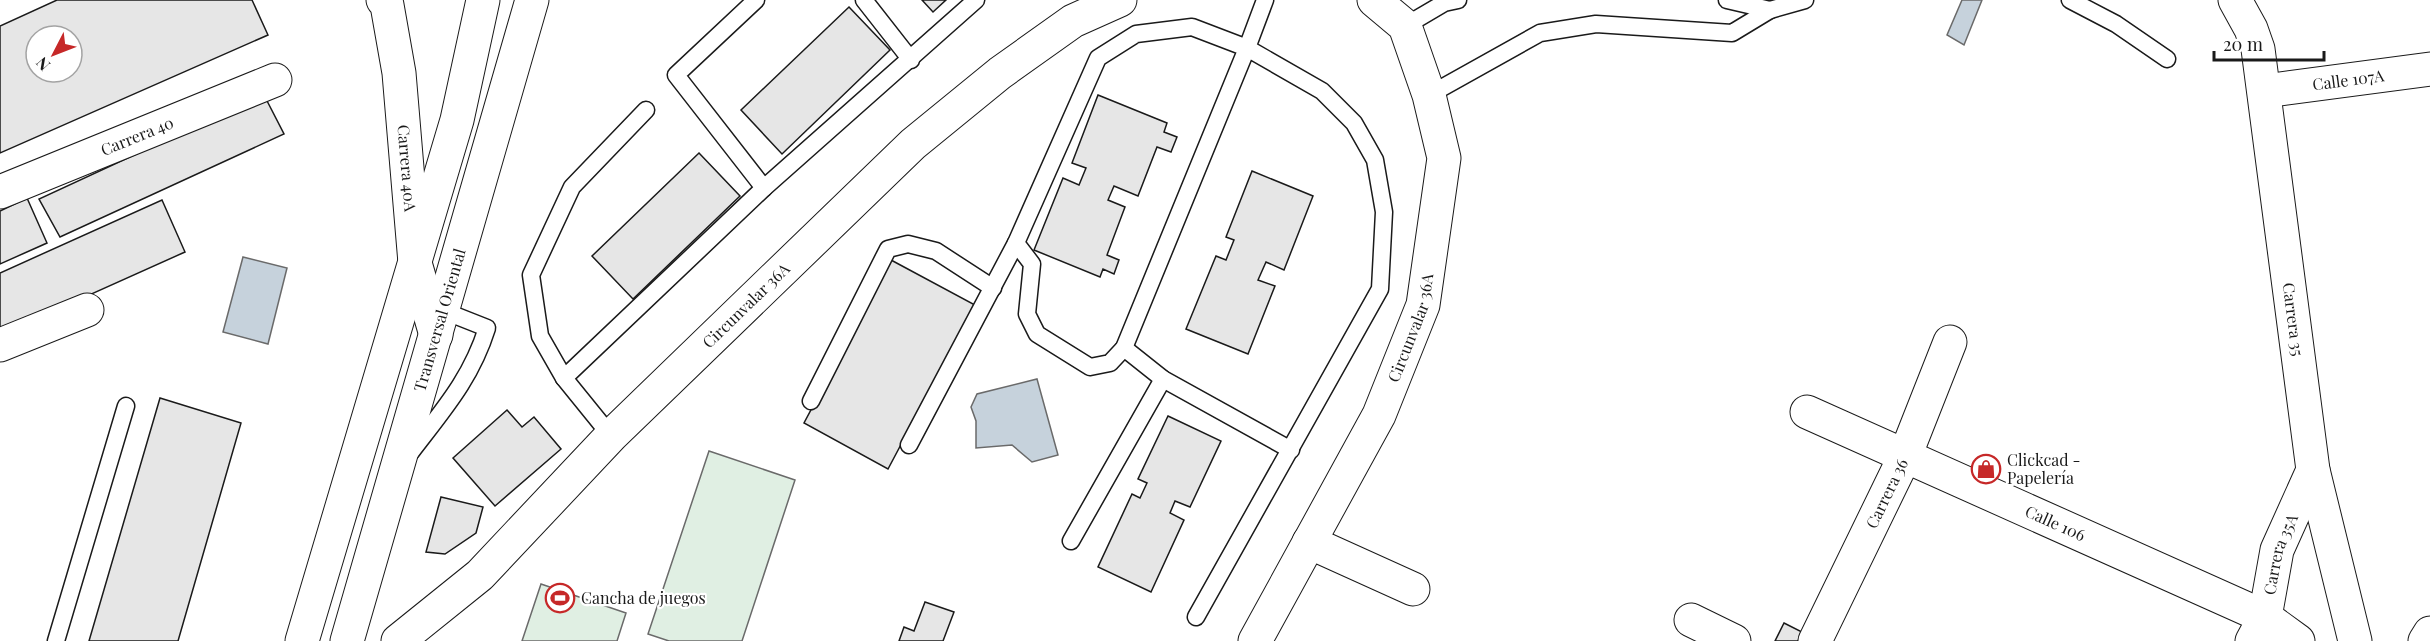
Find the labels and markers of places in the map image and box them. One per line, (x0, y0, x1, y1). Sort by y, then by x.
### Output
place label: Clickcad - Papelería (2007, 449, 2080, 488)
shop icon: Clickcad - Papelería (1970, 453, 2002, 485)
sports icon: Cancha de juegos (544, 582, 576, 614)
place label: Cancha de juegos (581, 587, 706, 608)

